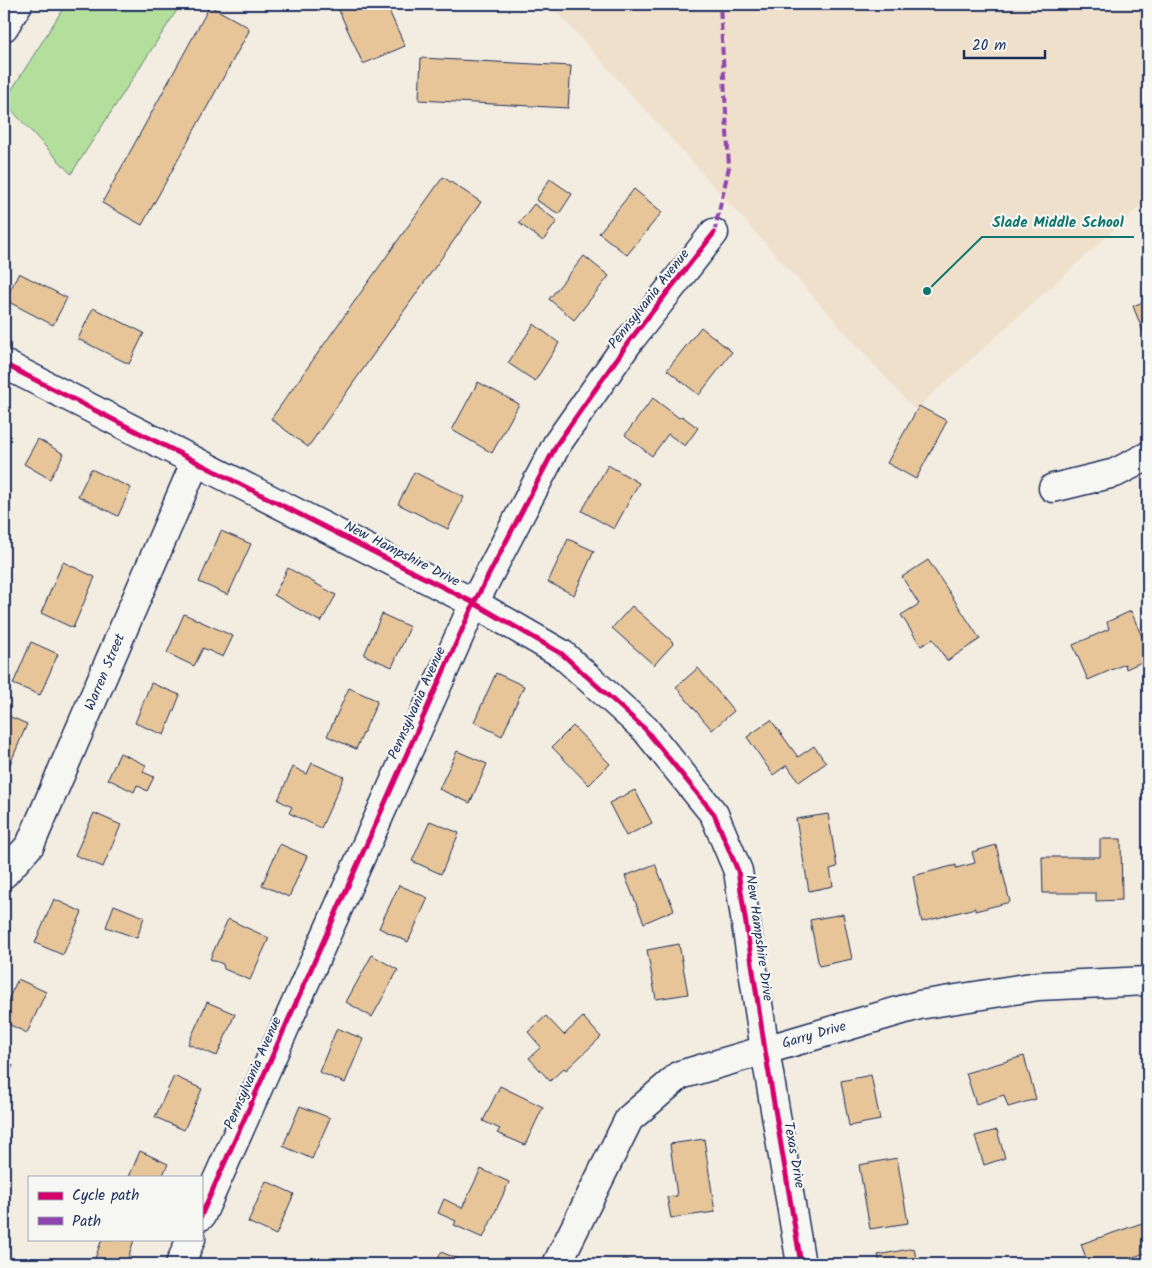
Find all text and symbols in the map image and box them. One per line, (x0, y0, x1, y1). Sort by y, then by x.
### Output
scale bar (964, 28, 1046, 60)
text: 20 m (972, 34, 1006, 58)
callout: Slade Middle School (982, 207, 1134, 237)
text: Slade Middle School (992, 211, 1124, 235)
street label: Pennsylvania Avenue (603, 244, 695, 354)
street label: New Hampshire Drive (340, 515, 464, 593)
street label: Warren Street (79, 630, 131, 714)
street label: Pennsylvania Avenue (382, 642, 452, 763)
street label: New Hampshire Drive (739, 874, 779, 1003)
street label: Pennsylvania Avenue (218, 1012, 288, 1133)
street label: Garry Drive (779, 1015, 849, 1055)
street label: Texas Drive (777, 1120, 811, 1191)
legend (28, 1176, 202, 1240)
text: Cycle path (72, 1184, 139, 1208)
text: Path (72, 1210, 101, 1234)

